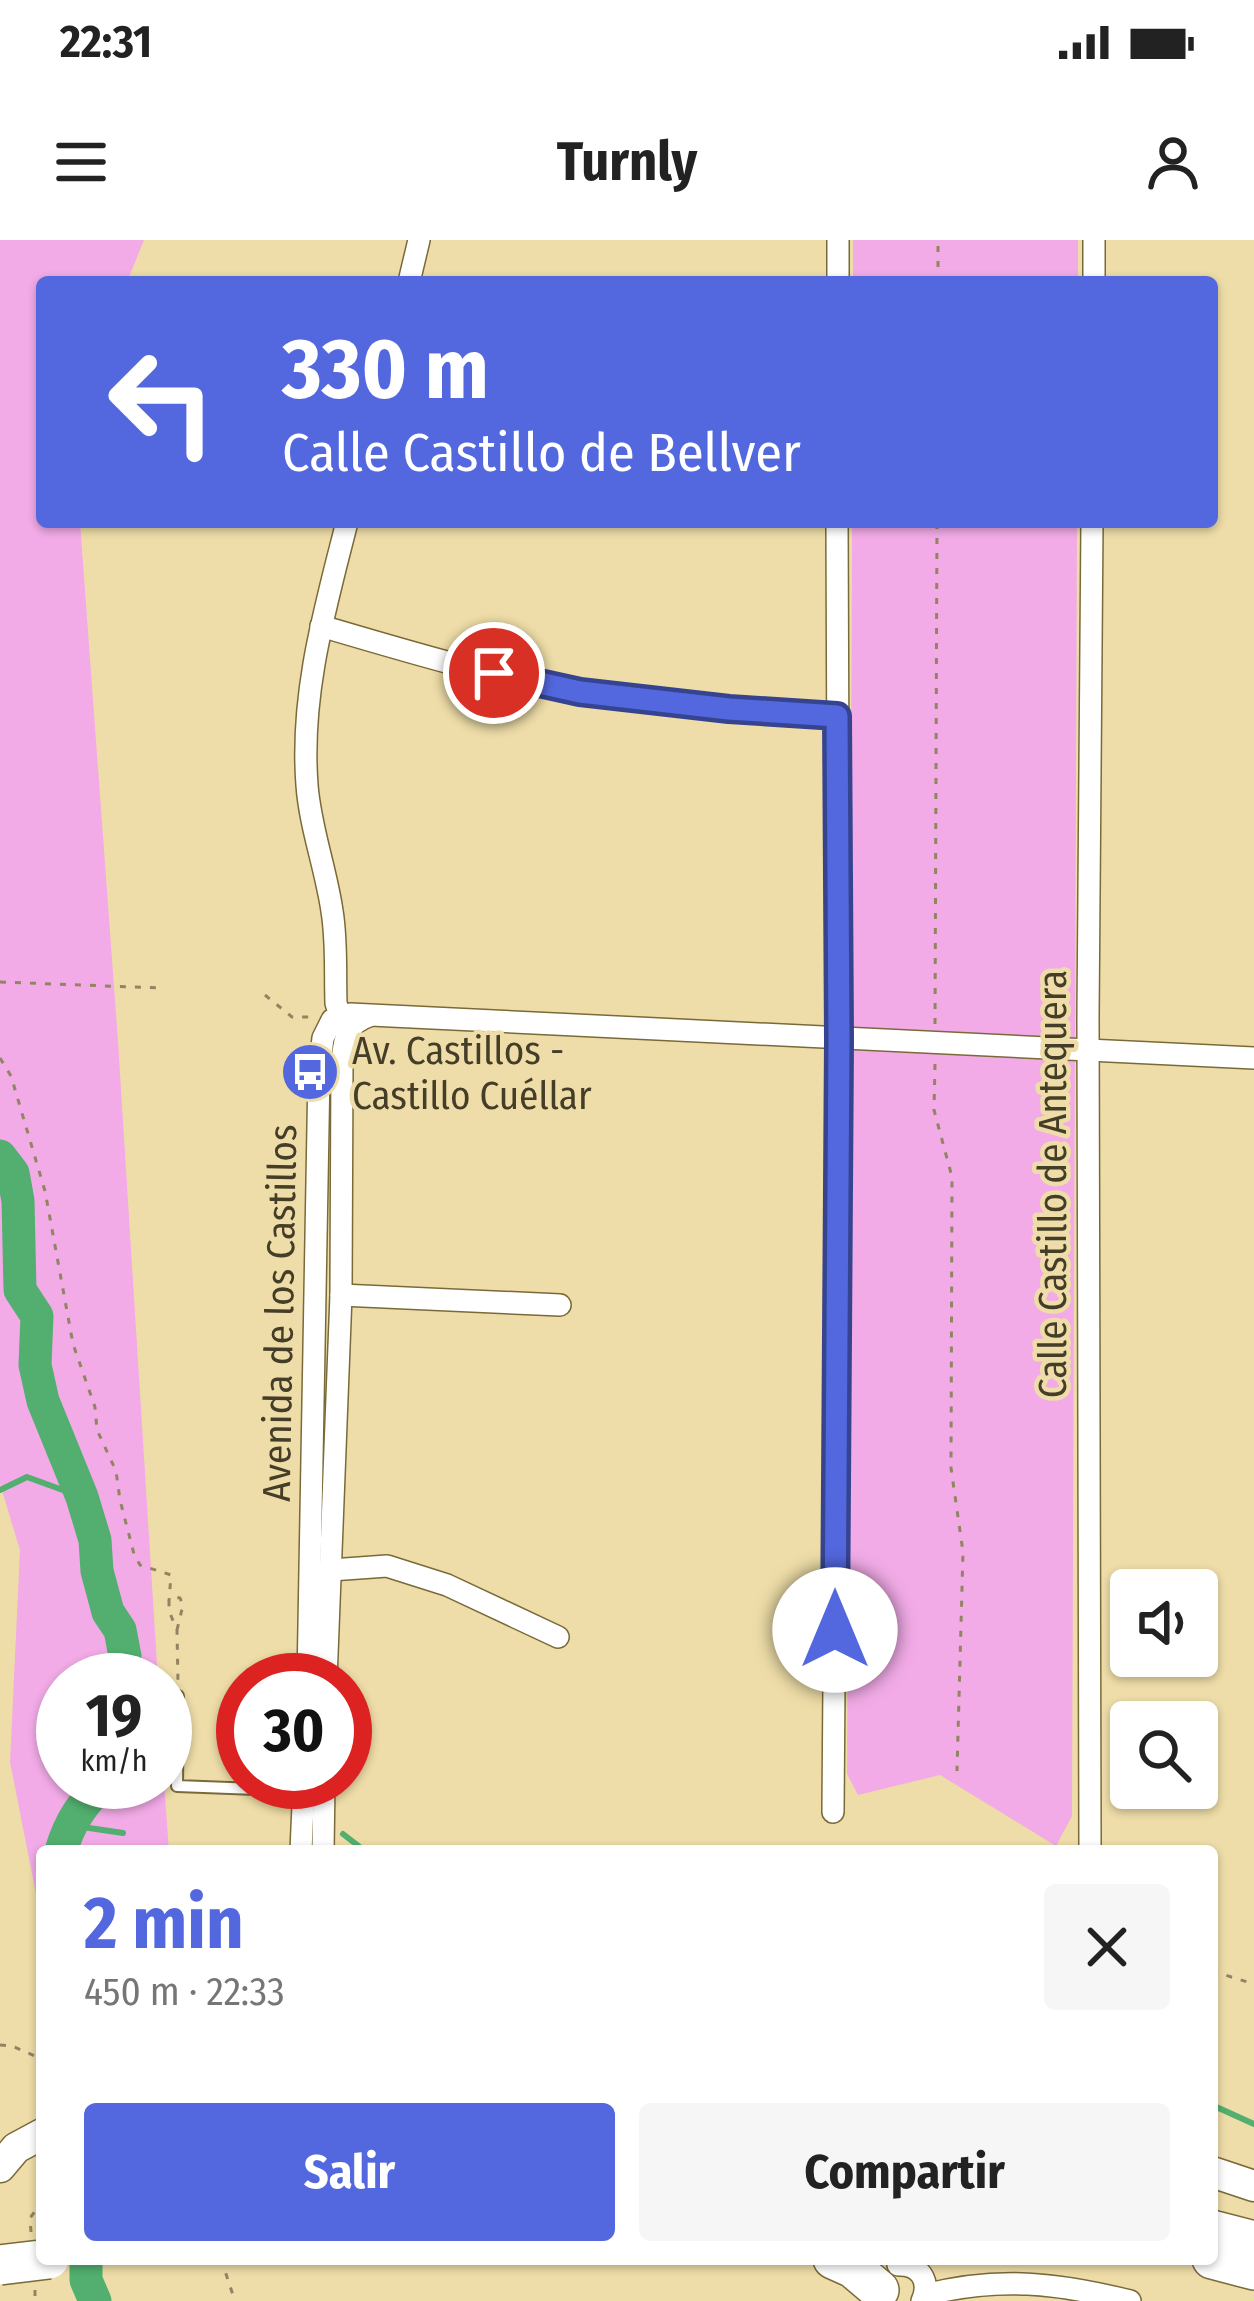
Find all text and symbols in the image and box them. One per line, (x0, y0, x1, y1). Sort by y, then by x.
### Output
text: 22:31 (60, 15, 152, 69)
icon: menu (48, 129, 114, 195)
icon: person (1140, 129, 1206, 195)
text: Turnly (557, 130, 697, 194)
text: 330 m (282, 319, 489, 420)
icon: left (84, 324, 240, 480)
text: Calle Castillo de Bellver (282, 421, 801, 485)
pin (443, 622, 545, 724)
icon: arrive (461, 640, 527, 706)
street label: Calle Castillo de Antequera (1030, 970, 1076, 1398)
place label: Av. Castillos - Castillo Cuéllar (352, 1028, 592, 1119)
bus stop icon: Av. Castillos - Castillo Cuéllar (279, 1041, 341, 1103)
street label: Avenida de los Castillos (254, 1124, 306, 1502)
position arrow (772, 1567, 898, 1693)
map controls (1110, 1569, 1218, 1809)
button: sound (1110, 1569, 1218, 1677)
speed limit sign: 30 (216, 1653, 372, 1809)
text: 19 (86, 1680, 142, 1752)
button: search (1110, 1701, 1218, 1809)
text: km/h (81, 1743, 147, 1779)
text: 2 min (84, 1881, 244, 1967)
button: close (1044, 1884, 1170, 2010)
text: 450 m · 22:33 (84, 1969, 285, 2015)
button: Salir (84, 2103, 615, 2241)
button: Compartir (639, 2103, 1170, 2241)

